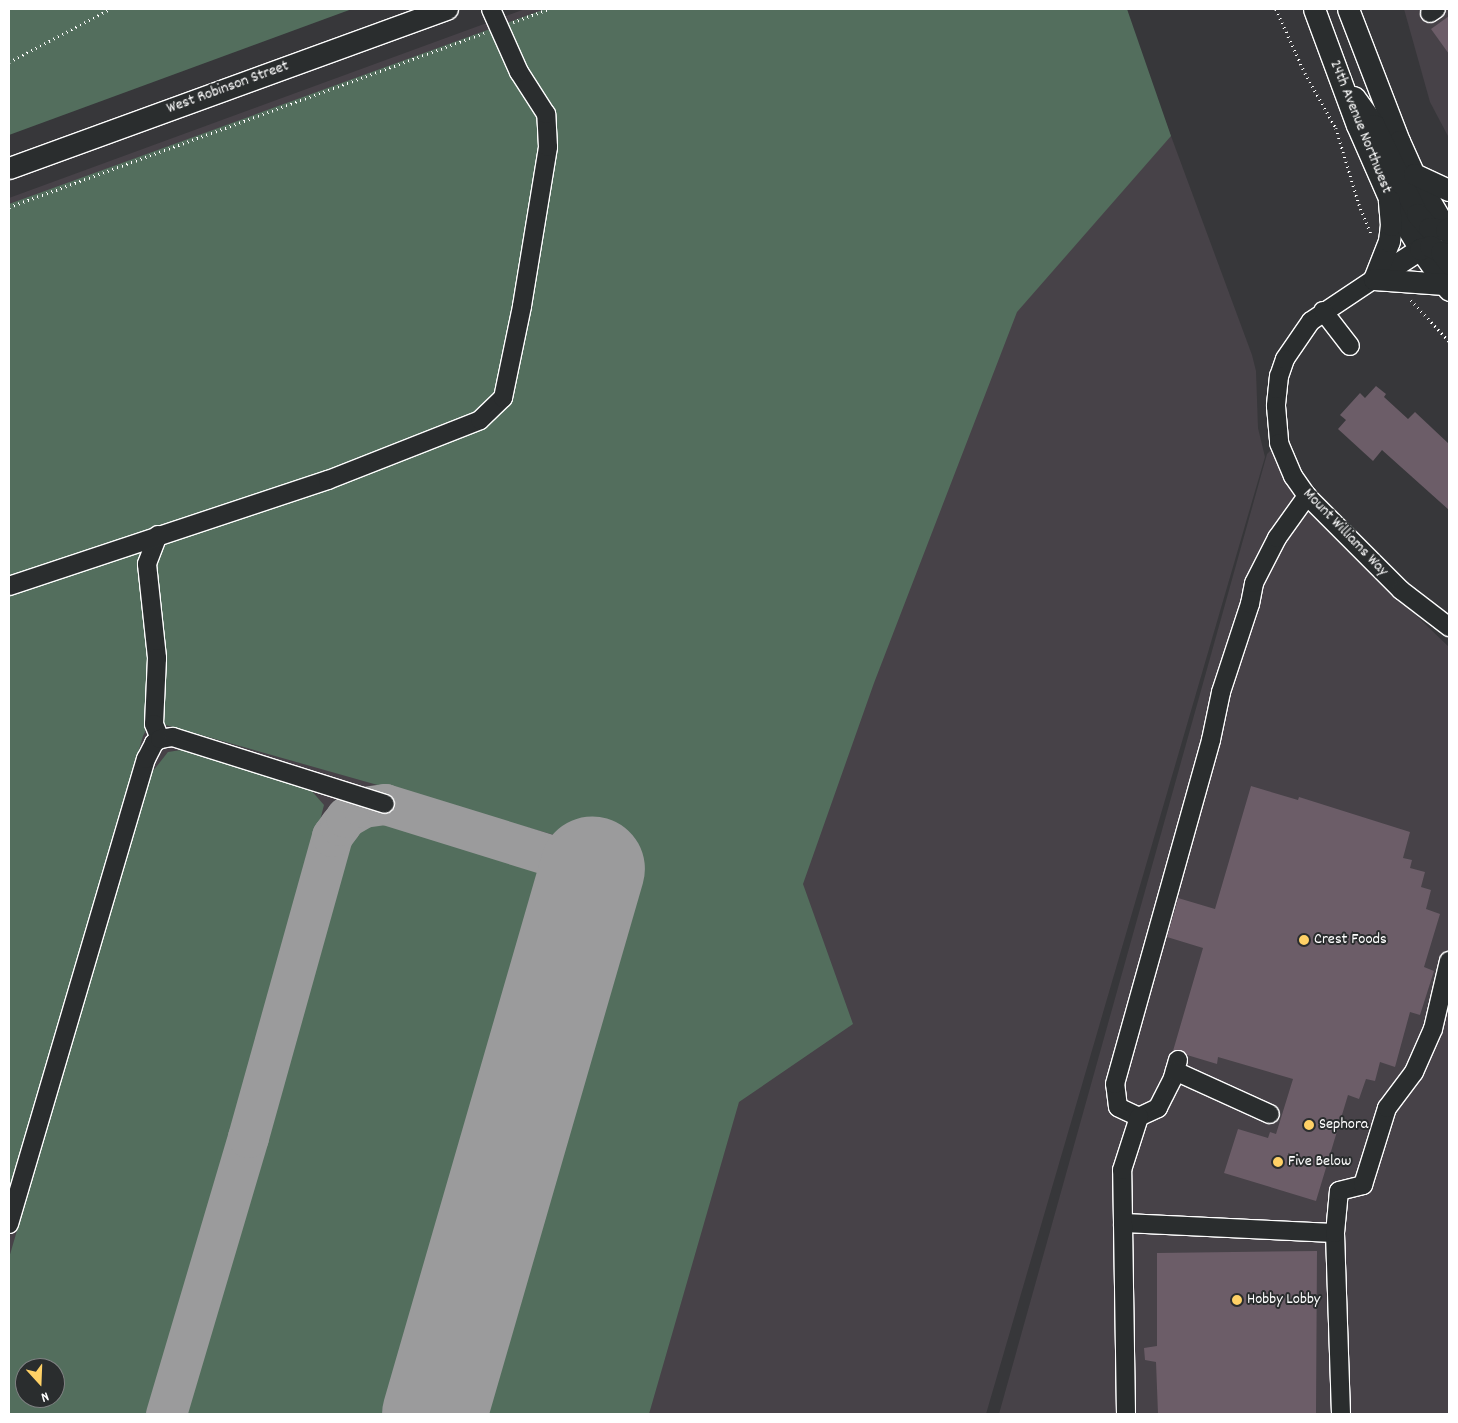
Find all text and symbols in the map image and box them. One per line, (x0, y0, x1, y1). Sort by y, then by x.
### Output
street label: West Robinson Street (164, 57, 292, 119)
street label: 24th Avenue Northwest (1324, 58, 1396, 196)
street label: Mount Williams Way (1298, 485, 1392, 581)
place label: Crest Foods (1314, 930, 1387, 950)
marker: Crest Foods (1298, 934, 1310, 946)
place label: Sephora (1319, 1115, 1368, 1135)
marker: Sephora (1303, 1119, 1315, 1131)
place label: Five Below (1288, 1152, 1351, 1172)
marker: Five Below (1272, 1156, 1284, 1168)
place label: Hobby Lobby (1247, 1290, 1320, 1310)
marker: Hobby Lobby (1231, 1294, 1243, 1306)
north arrow (15, 1358, 65, 1408)
text: N (38, 1386, 51, 1407)

